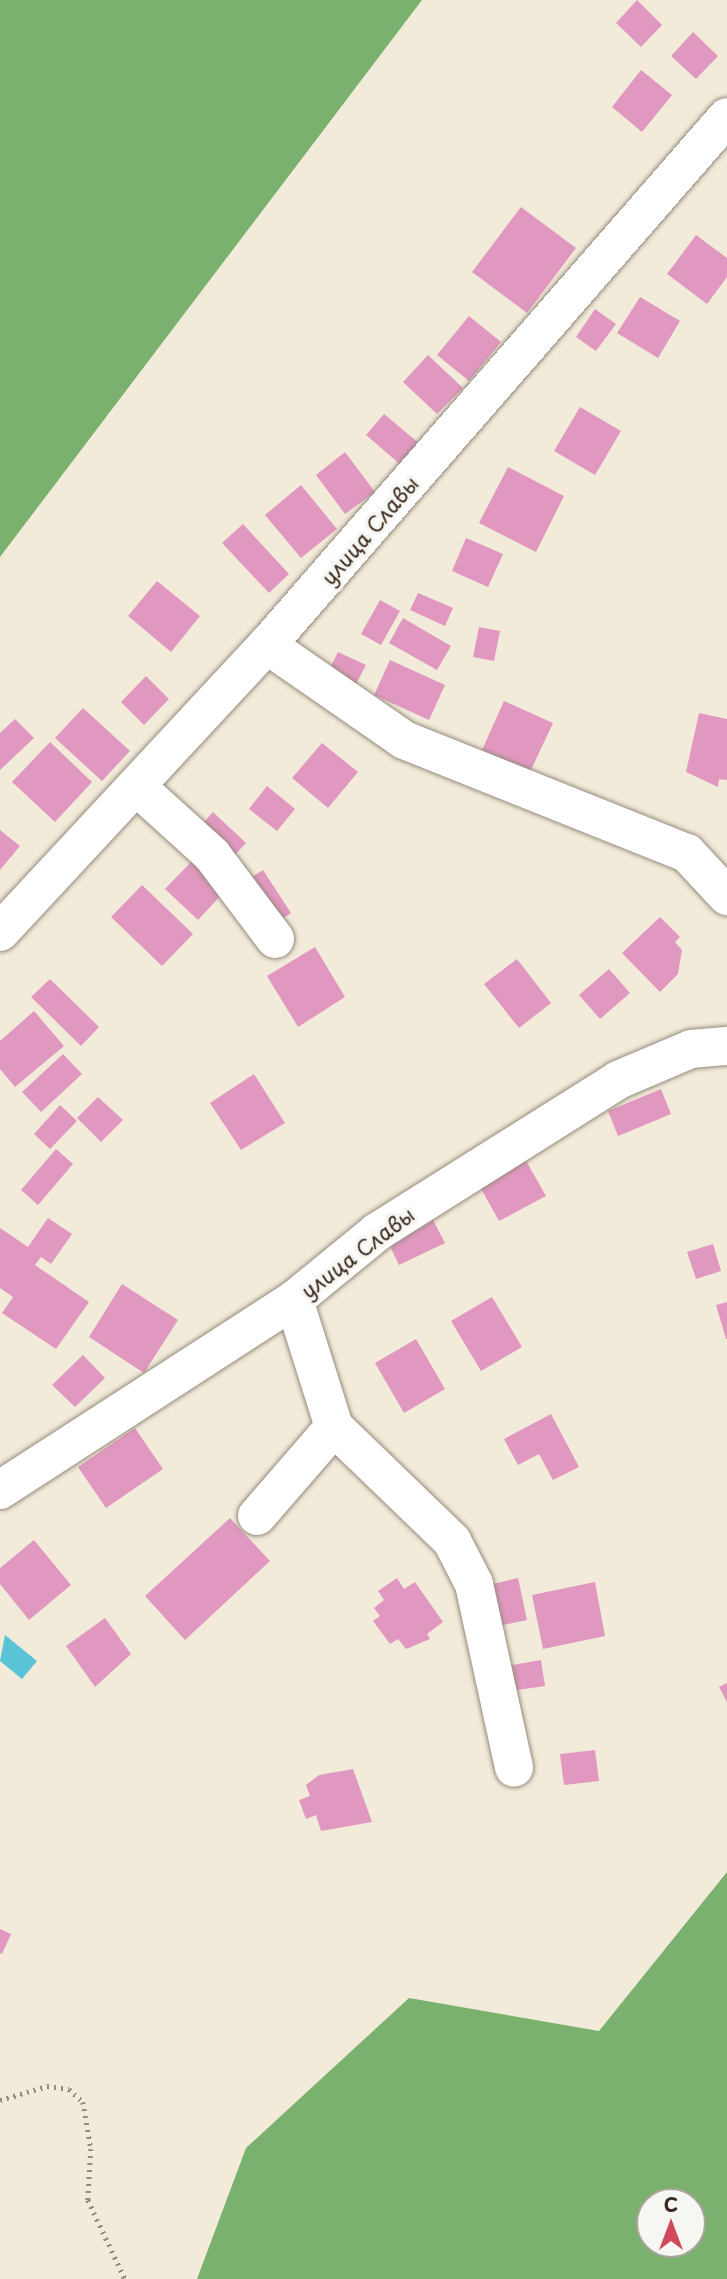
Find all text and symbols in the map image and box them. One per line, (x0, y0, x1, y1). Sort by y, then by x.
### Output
street label: улица Славы (315, 470, 423, 590)
street label: улица Славы (295, 1201, 419, 1303)
north arrow (636, 2188, 706, 2258)
text: С (664, 2190, 678, 2218)

